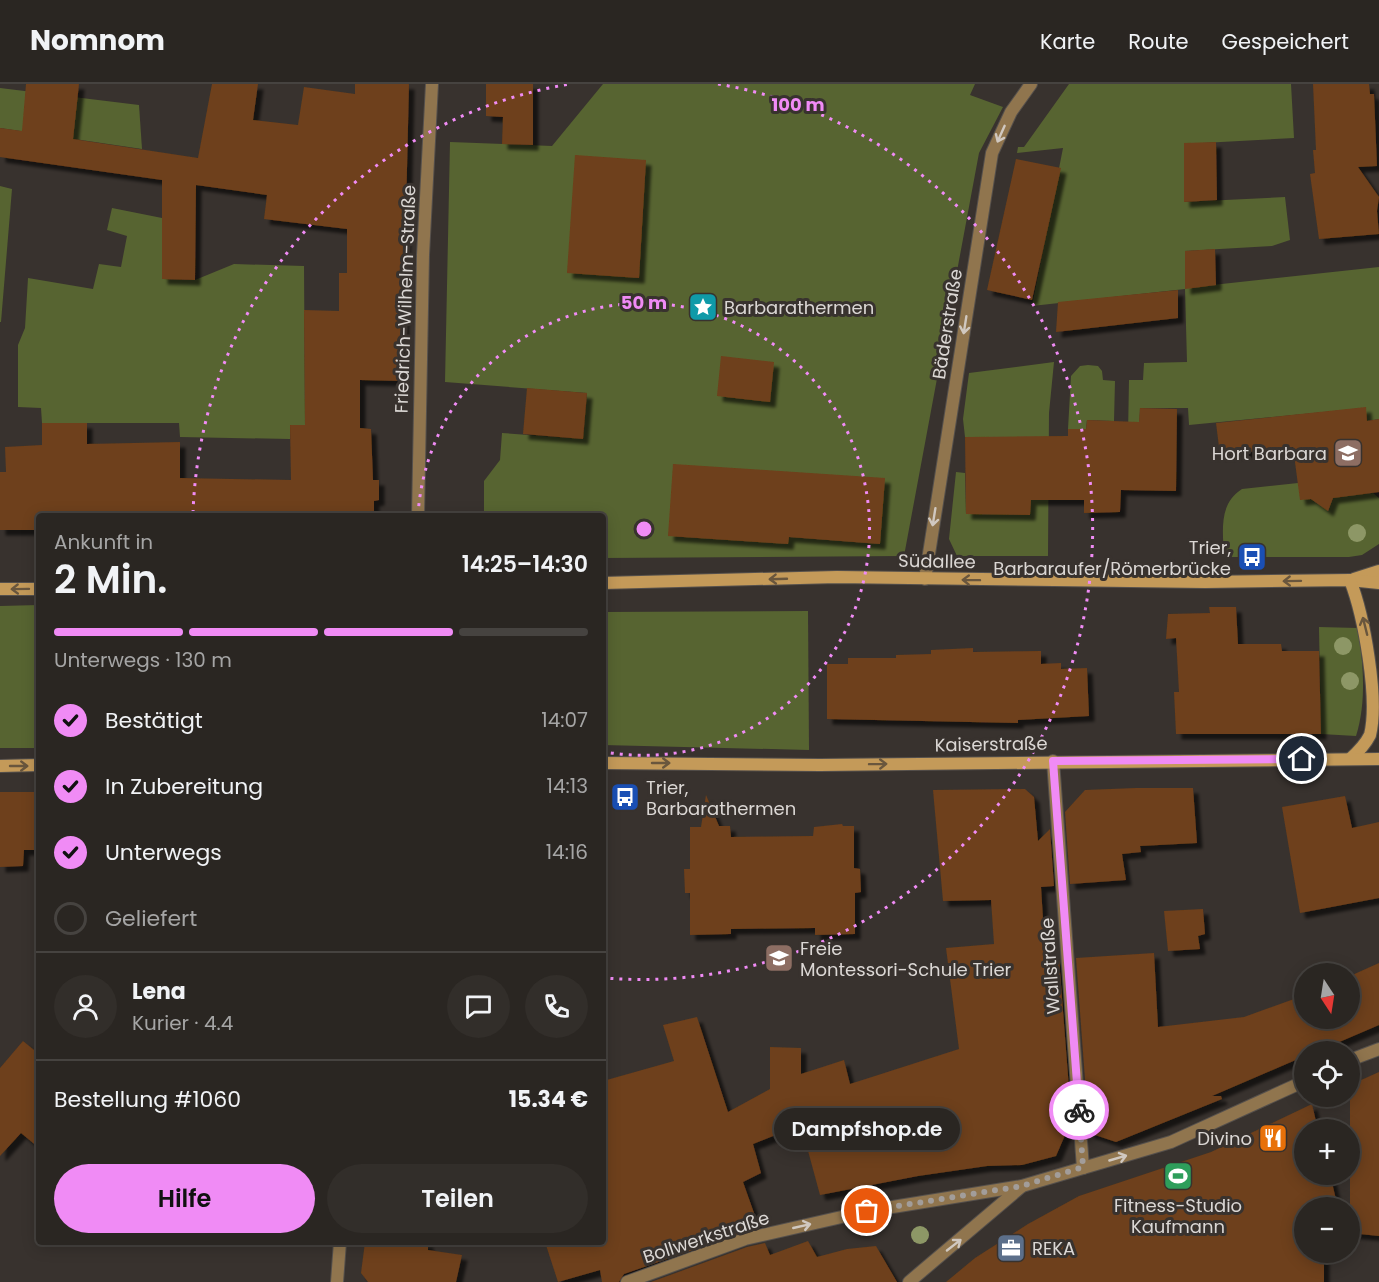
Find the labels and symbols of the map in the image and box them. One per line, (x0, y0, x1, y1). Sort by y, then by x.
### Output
text: 100 m (771, 92, 825, 117)
one-way arrow (994, 124, 1006, 142)
street label: Friedrich-Wilhelm-Straße (389, 184, 421, 414)
street label: Bäderstraße (926, 267, 968, 381)
text: 50 m (621, 290, 667, 315)
place icon: Barbarathermen (687, 291, 719, 323)
place label: Barbarathermen (724, 295, 874, 320)
one-way arrow (959, 314, 970, 334)
school or university icon: Hort Barbara (1332, 437, 1364, 469)
place label: Hort Barbara (1212, 441, 1327, 466)
one-way arrow (929, 507, 940, 527)
centre of rings (634, 519, 654, 539)
place label: Trier, Barbaraufer/Römerbrücke (993, 535, 1231, 581)
bus stop icon: Trier, Barbaraufer/Römerbrücke (1236, 541, 1268, 573)
street label: Südallee (898, 548, 976, 574)
one-way arrow (769, 573, 789, 585)
one-way arrow (961, 574, 981, 586)
one-way arrow (1282, 575, 1302, 587)
one-way arrow (10, 583, 30, 595)
one-way arrow (1359, 617, 1370, 636)
street label: Kaiserstraße (934, 731, 1048, 757)
pin (1276, 733, 1327, 784)
one-way arrow (651, 758, 671, 769)
one-way arrow (868, 758, 888, 770)
one-way arrow (9, 760, 29, 772)
place label: Trier, Barbarathermen (646, 775, 796, 821)
bus stop icon: Trier, Barbarathermen (609, 781, 641, 813)
street label: Wallstraße (1034, 917, 1066, 1015)
place label: Freie Montessori-Schule Trier (800, 936, 1012, 982)
school or university icon: Freie Montessori-Schule Trier (763, 942, 795, 974)
north arrow (1294, 963, 1360, 1029)
courier (1049, 1080, 1109, 1140)
callout: Dampfshop.de (774, 1109, 960, 1151)
restaurant icon: Divino (1257, 1122, 1289, 1154)
place label: Divino (1197, 1126, 1252, 1151)
one-way arrow (1108, 1151, 1127, 1163)
sports icon: Fitness-Studio Kaufmann (1162, 1160, 1194, 1192)
pin (841, 1185, 892, 1236)
place label: Fitness-Studio Kaufmann (1114, 1193, 1242, 1239)
street label: Bollwerkstraße (640, 1205, 772, 1269)
one-way arrow (792, 1220, 811, 1231)
office icon: REKA (995, 1232, 1027, 1264)
place label: REKA (1032, 1236, 1075, 1261)
one-way arrow (945, 1238, 961, 1251)

